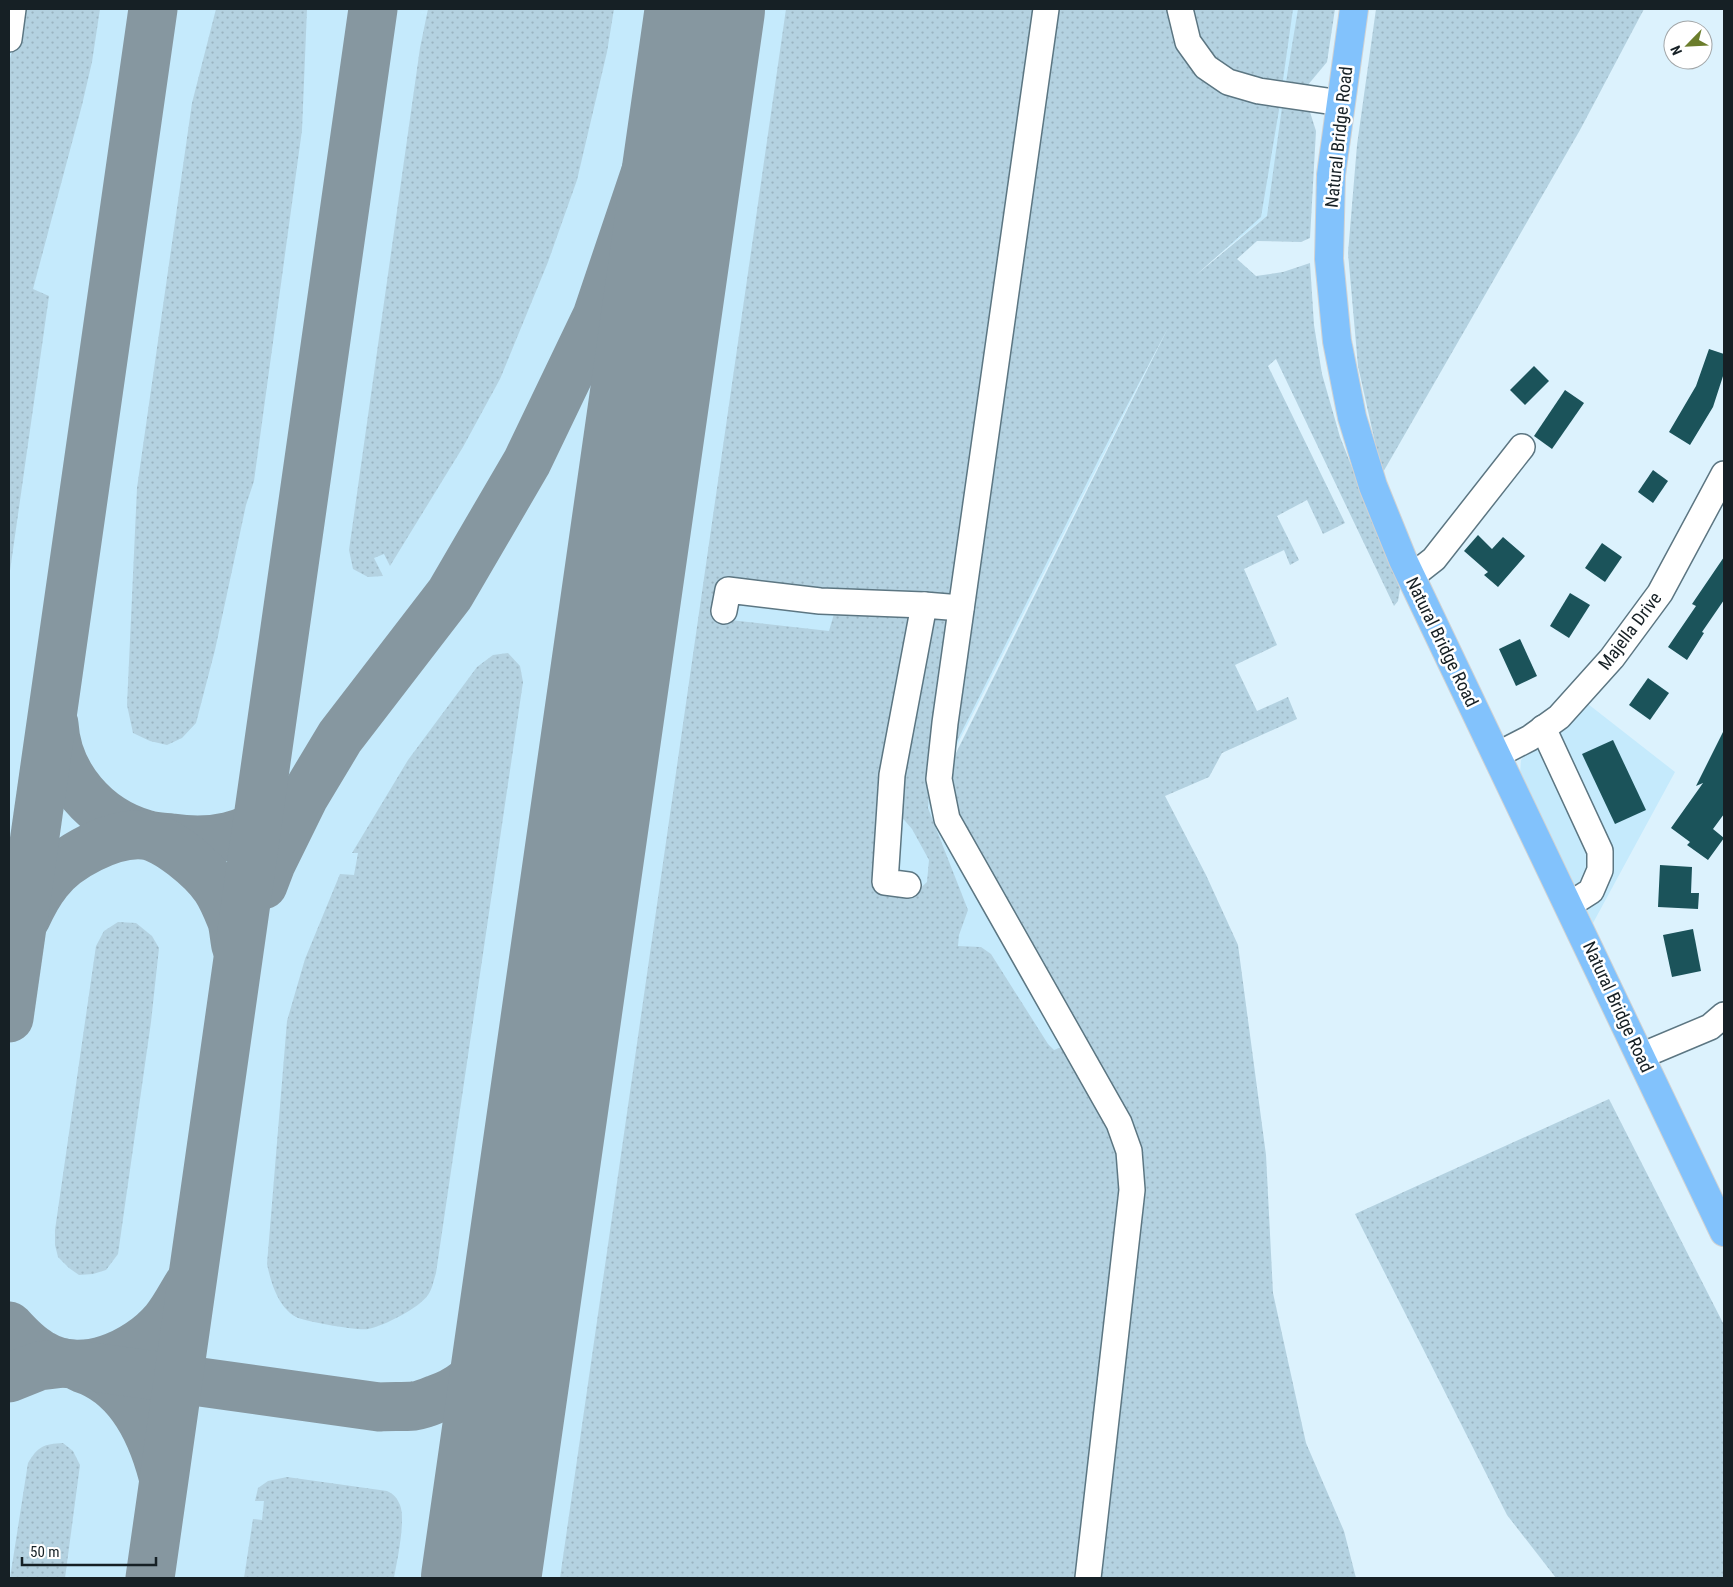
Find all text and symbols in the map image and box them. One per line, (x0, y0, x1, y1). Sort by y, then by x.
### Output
north arrow (1663, 20, 1713, 70)
text: N (1667, 43, 1685, 57)
street label: Natural Bridge Road (1321, 65, 1356, 209)
street label: Natural Bridge Road (1402, 573, 1483, 710)
street label: Majella Drive (1594, 588, 1666, 674)
street label: Natural Bridge Road (1579, 938, 1658, 1075)
scale bar (22, 1534, 156, 1566)
text: 50 m (30, 1543, 60, 1561)

